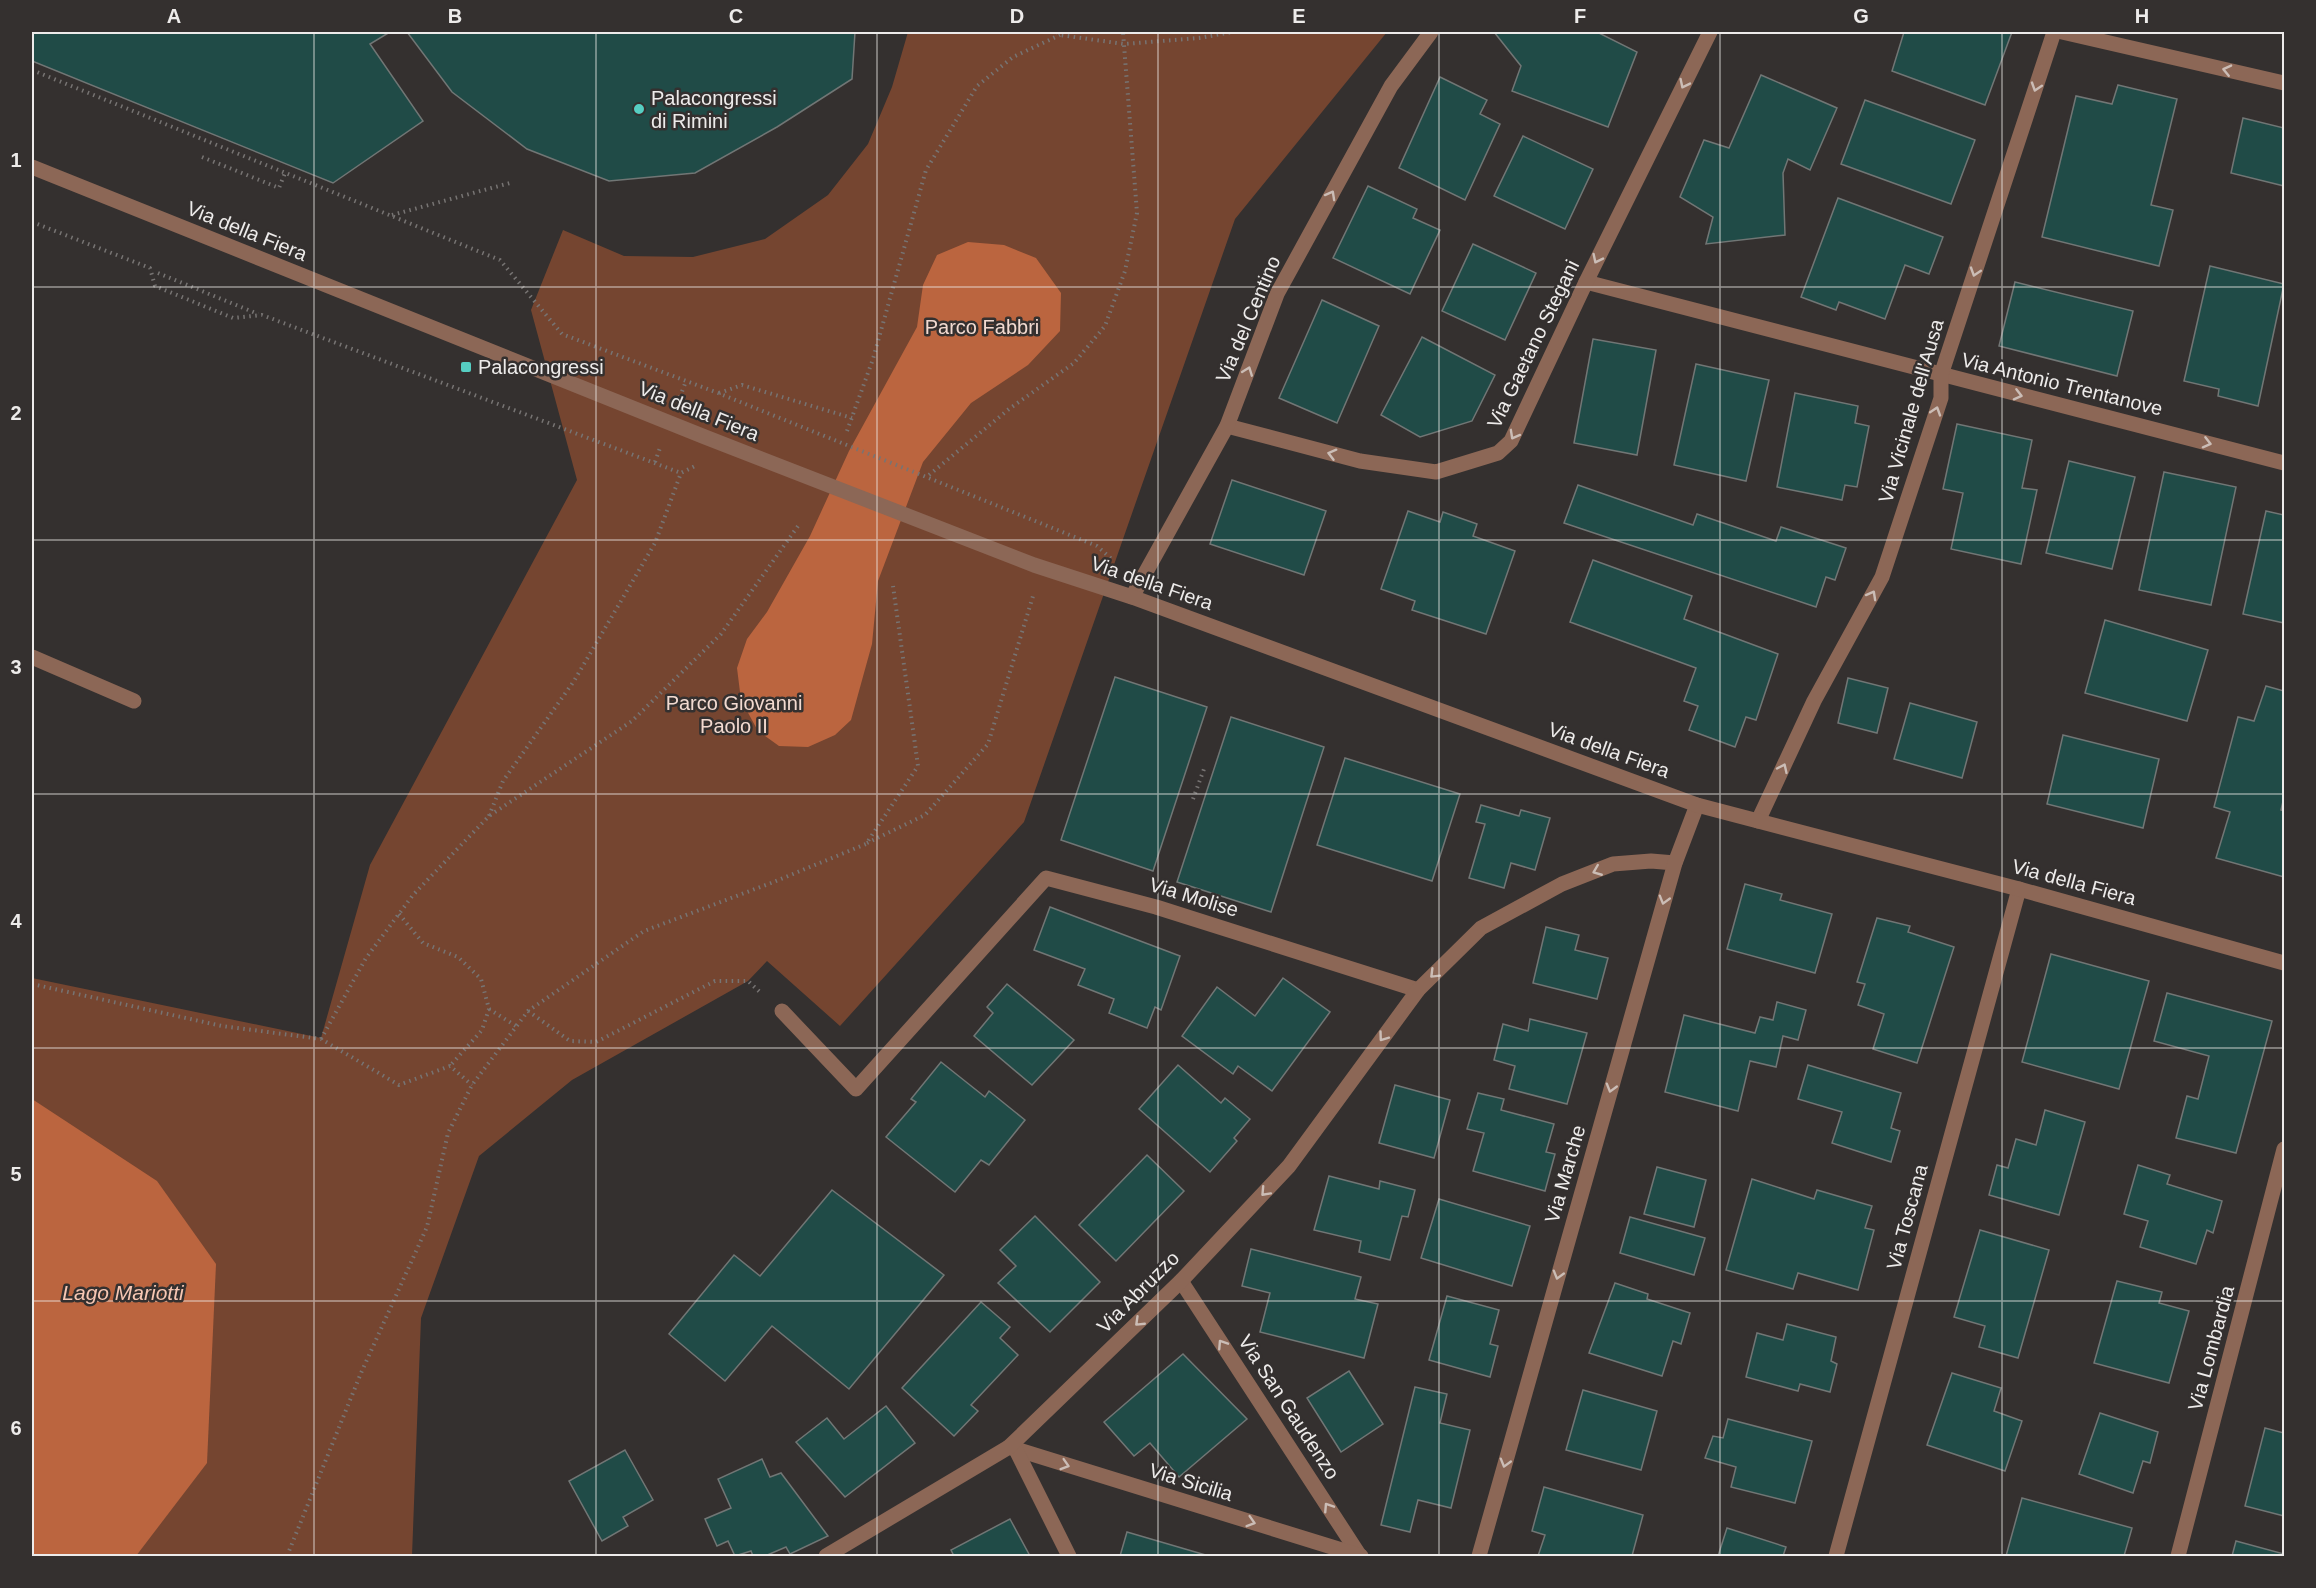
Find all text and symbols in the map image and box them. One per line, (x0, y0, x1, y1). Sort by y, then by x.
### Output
text: A (167, 5, 181, 27)
text: B (448, 5, 462, 27)
text: C (729, 5, 743, 27)
text: D (1010, 5, 1024, 27)
text: E (1292, 5, 1306, 27)
text: F (1574, 5, 1586, 27)
text: G (1853, 5, 1869, 27)
text: H (2135, 5, 2149, 27)
one-way arrow (2223, 64, 2233, 77)
one-way arrow (1679, 78, 1691, 89)
one-way arrow (2031, 81, 2043, 92)
place label: Palacongressi di Rimini (651, 87, 777, 132)
marker: Palacongressi di Rimini (632, 102, 646, 116)
text: 1 (10, 149, 22, 171)
one-way arrow (1324, 191, 1335, 201)
street label: Via della Fiera (184, 197, 311, 265)
street label: Via del Centino (1211, 252, 1285, 386)
one-way arrow (1593, 252, 1605, 263)
street label: Via Gaetano Stegani (1483, 256, 1583, 432)
one-way arrow (1970, 266, 1982, 277)
park label: Parco Fabbri (925, 316, 1039, 338)
street label: Via Vicinale dell'Ausa (1874, 316, 1948, 505)
street label: Via Antonio Trentanove (1959, 348, 2165, 420)
place label: Palacongressi (478, 356, 604, 378)
marker: Palacongressi (459, 360, 473, 374)
one-way arrow (1240, 366, 1253, 377)
street label: Via della Fiera (636, 377, 763, 445)
one-way arrow (2013, 387, 2023, 400)
text: 2 (10, 402, 22, 424)
one-way arrow (1929, 406, 1942, 417)
one-way arrow (1510, 429, 1521, 439)
one-way arrow (2202, 436, 2212, 449)
one-way arrow (1327, 448, 1337, 461)
street label: Via della Fiera (1088, 552, 1217, 614)
one-way arrow (1865, 590, 1876, 601)
text: 3 (10, 656, 22, 678)
park label: Parco Giovanni Paolo II (666, 692, 802, 737)
street label: Via della Fiera (1545, 718, 1673, 782)
one-way arrow (1775, 763, 1787, 774)
street label: Via della Fiera (2010, 855, 2139, 909)
one-way arrow (1592, 863, 1602, 876)
street label: Via Molise (1147, 873, 1241, 921)
one-way arrow (1659, 895, 1672, 905)
text: 4 (10, 910, 22, 932)
one-way arrow (1431, 966, 1442, 977)
one-way arrow (1379, 1031, 1390, 1042)
one-way arrow (1606, 1082, 1618, 1092)
street label: Via Marche (1541, 1123, 1589, 1225)
street label: Via Toscana (1882, 1161, 1932, 1272)
text: 5 (10, 1163, 22, 1185)
one-way arrow (1261, 1185, 1272, 1196)
street label: Via Abruzzo (1093, 1247, 1183, 1337)
one-way arrow (1553, 1269, 1565, 1280)
water label: Lago Mariotti (62, 1281, 185, 1304)
street label: Via Lombardia (2184, 1282, 2238, 1413)
one-way arrow (1136, 1314, 1147, 1325)
street label: Via San Gaudenzo (1234, 1331, 1344, 1483)
one-way arrow (1218, 1339, 1229, 1350)
text: 6 (10, 1417, 22, 1439)
one-way arrow (1500, 1457, 1512, 1468)
one-way arrow (1059, 1458, 1070, 1470)
street label: Via Sicilia (1146, 1459, 1236, 1505)
one-way arrow (1324, 1503, 1336, 1513)
one-way arrow (1245, 1515, 1256, 1528)

